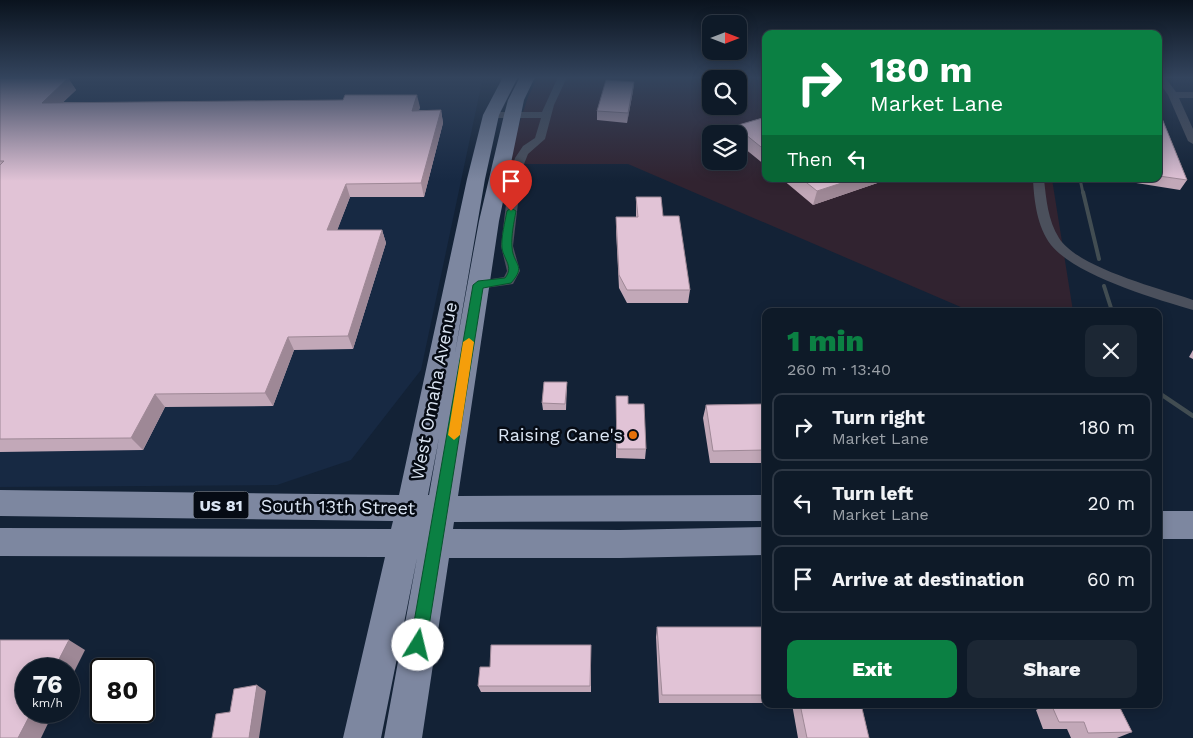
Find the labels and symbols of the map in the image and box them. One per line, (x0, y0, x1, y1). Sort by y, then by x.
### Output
north arrow (702, 15, 748, 60)
pin (490, 160, 532, 211)
street label: West Omaha Avenue (406, 300, 461, 482)
place label: Raising Cane's (498, 424, 623, 445)
marker: Raising Cane's (627, 429, 639, 441)
road number: US 81 (194, 492, 248, 518)
street label: South 13th Street (261, 495, 416, 518)
position arrow (391, 618, 443, 670)
speed limit sign: 80 (90, 658, 155, 723)

